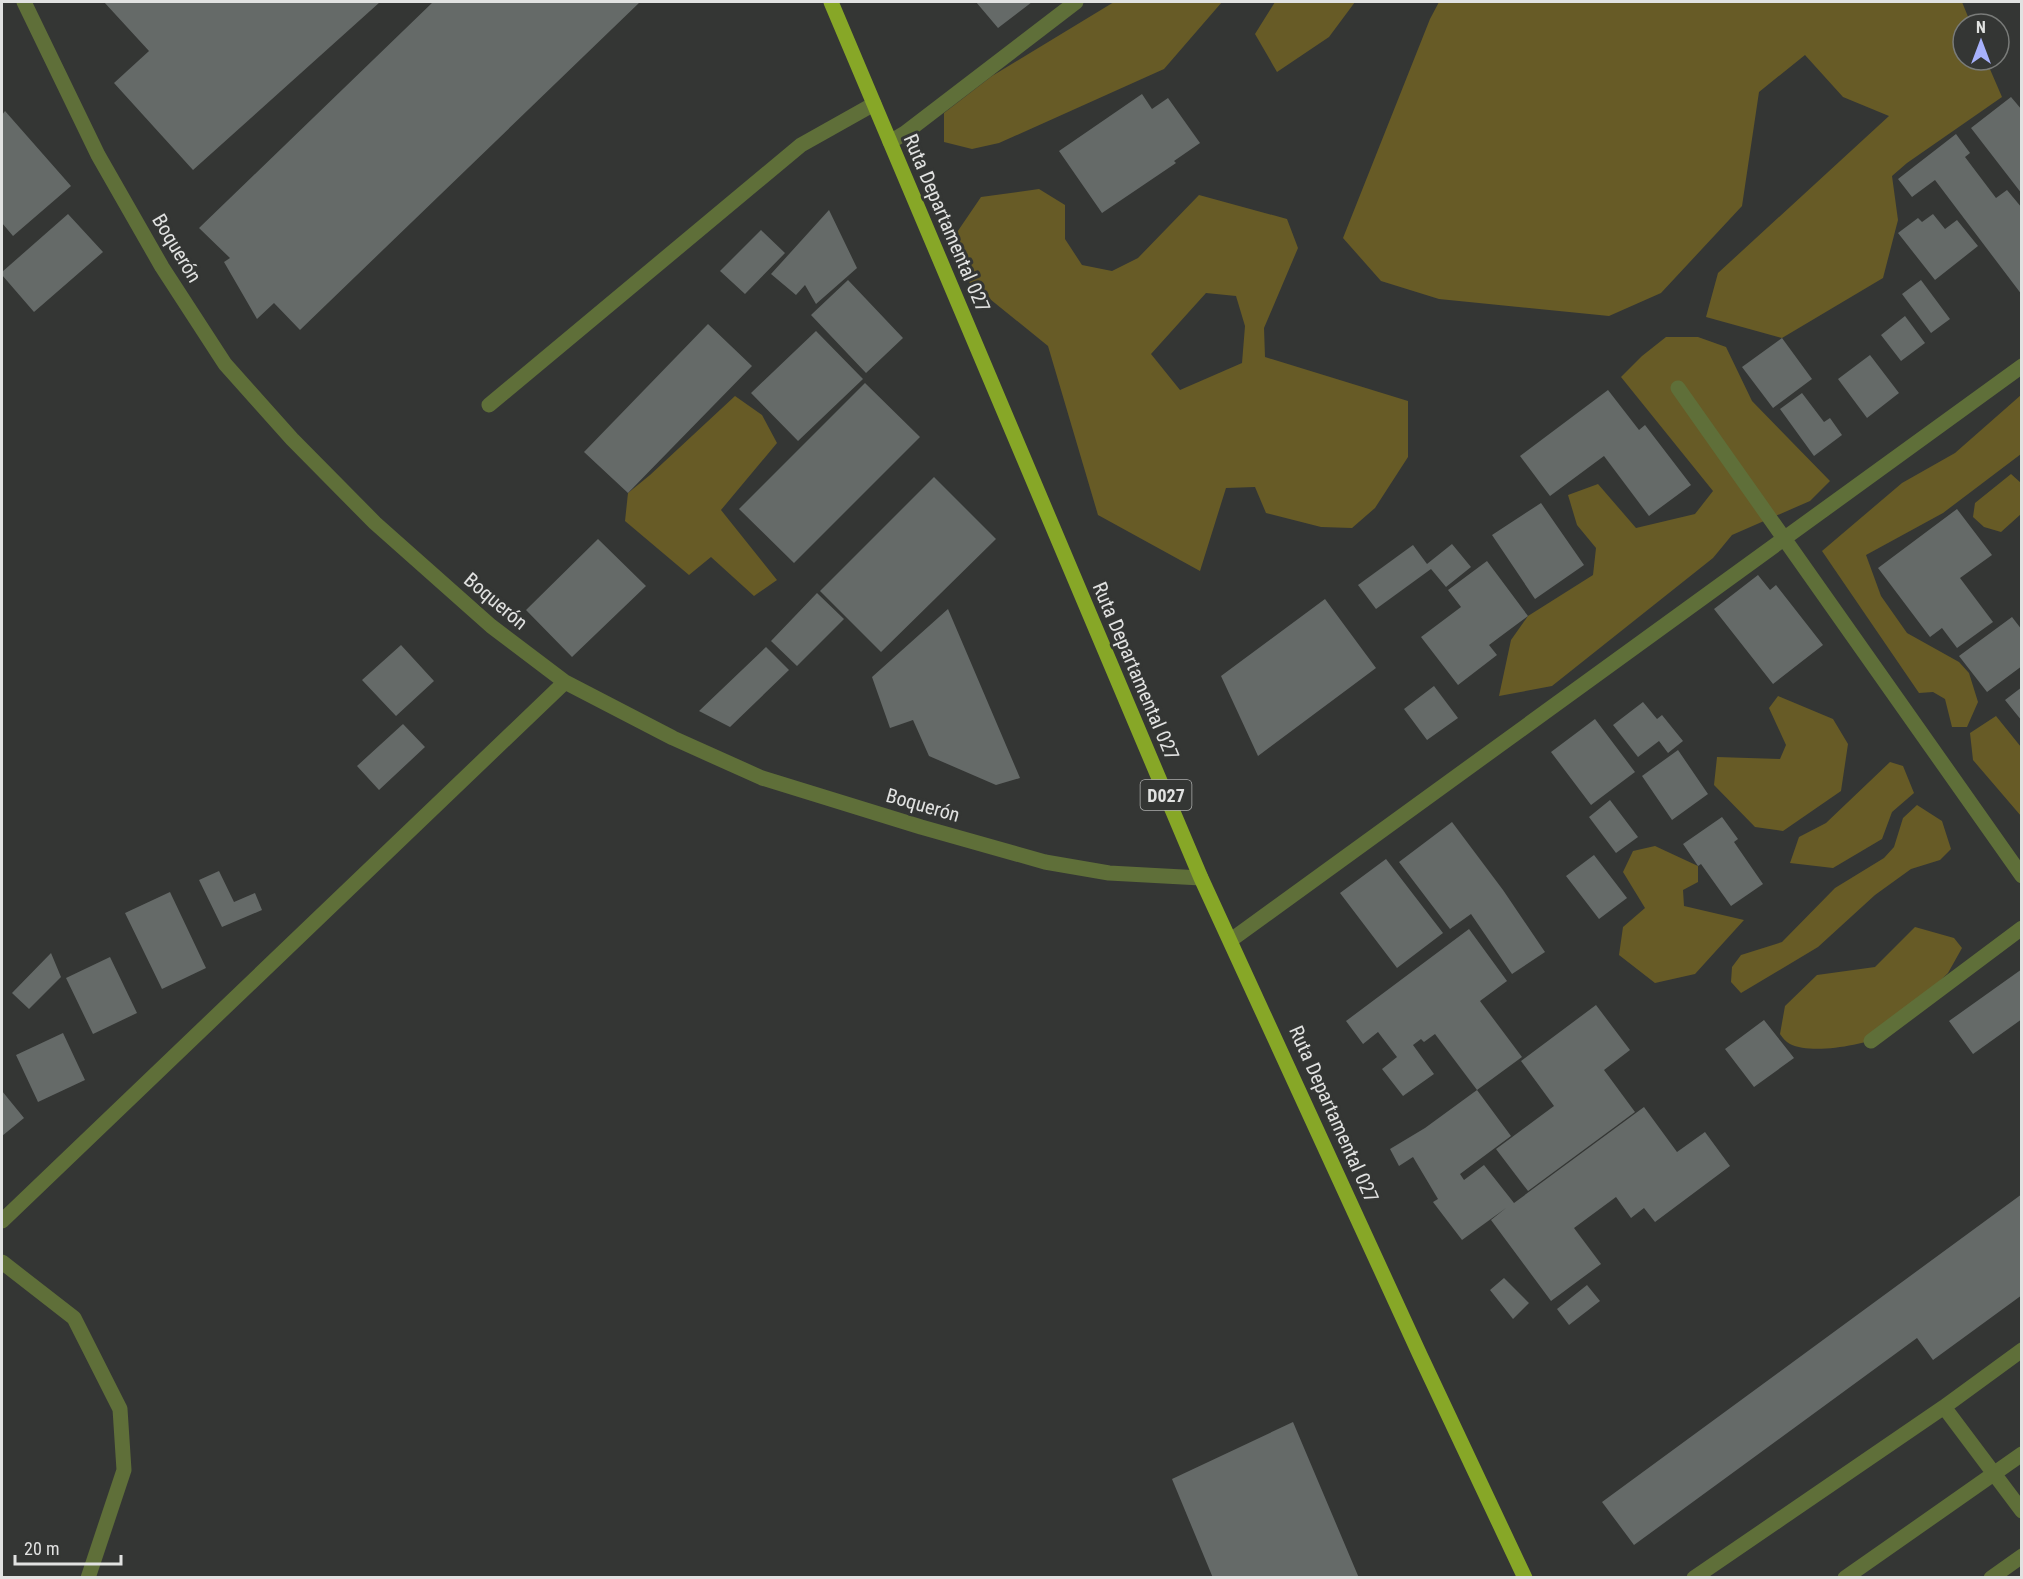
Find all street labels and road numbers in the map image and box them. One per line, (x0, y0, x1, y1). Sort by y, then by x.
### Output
street label: Ruta Departamental 027 (899, 130, 995, 316)
street label: Boquerón (147, 209, 207, 287)
street label: Boquerón (459, 567, 533, 635)
street label: Ruta Departamental 027 (1088, 578, 1184, 764)
road number: D027 (1140, 780, 1192, 810)
street label: Boquerón (883, 783, 963, 827)
street label: Ruta Departamental 027 (1284, 1022, 1384, 1206)

